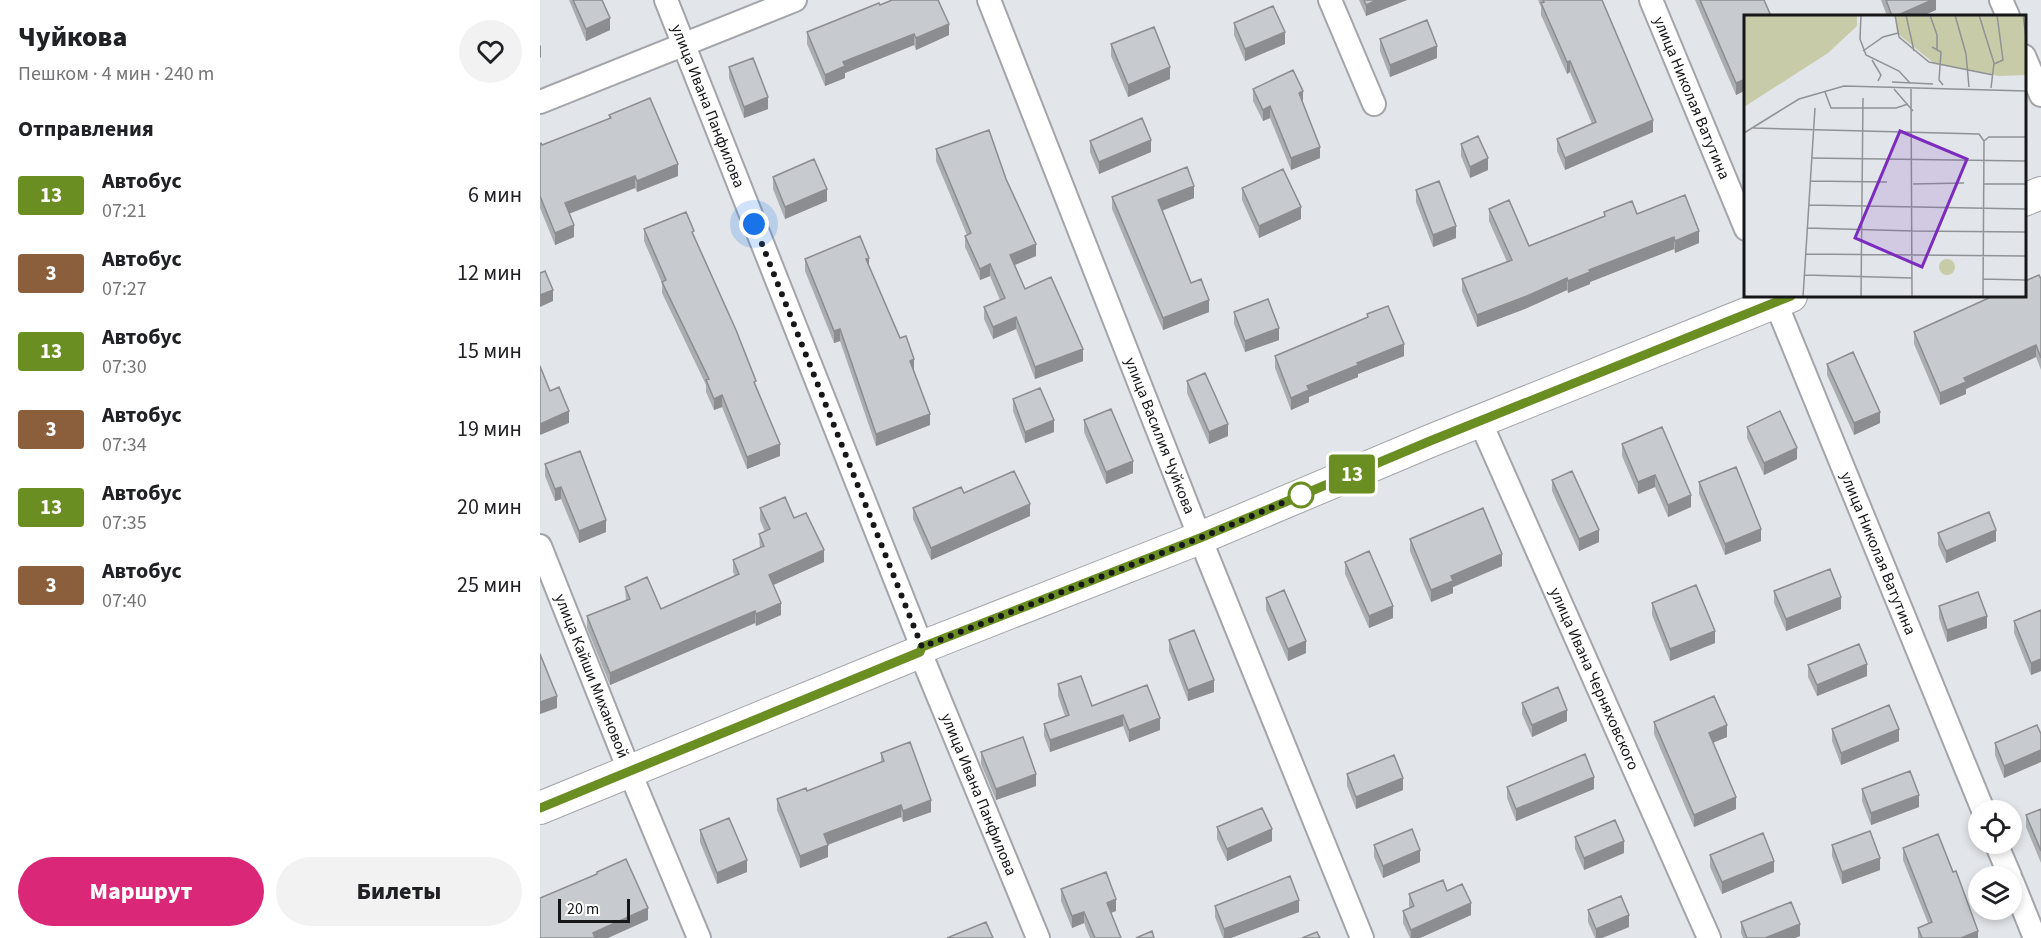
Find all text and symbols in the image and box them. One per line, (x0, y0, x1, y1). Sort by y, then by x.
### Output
street label: улица Николая Ватутина (1648, 13, 1735, 183)
inset map (1744, 15, 2026, 297)
text: Чуйкова (18, 17, 127, 57)
button: heart (459, 20, 522, 83)
street label: улица Ивана Панфилова (666, 21, 750, 191)
text: Пешком · 4 мин · 240 m (18, 60, 214, 88)
text: Отправления (18, 113, 154, 145)
text: Автобус (102, 165, 182, 197)
text: 6 мин (468, 179, 522, 211)
text: 13 (40, 180, 62, 210)
text: 07:21 (102, 197, 147, 225)
your location (739, 209, 769, 239)
text: Автобус (102, 243, 182, 275)
text: 12 мин (457, 257, 522, 289)
text: 3 (45, 258, 57, 288)
text: 07:27 (102, 275, 147, 303)
text: Автобус (102, 321, 182, 353)
text: 15 мин (457, 335, 522, 367)
text: 13 (40, 336, 62, 366)
text: 07:30 (102, 353, 147, 381)
street label: улица Василия Чуйкова (1119, 354, 1201, 517)
text: Автобус (102, 399, 182, 431)
text: 19 мин (457, 413, 522, 445)
text: 3 (45, 414, 57, 444)
text: 07:34 (102, 431, 147, 459)
line badge: 13 (1325, 454, 1379, 494)
text: 13 (1341, 459, 1363, 489)
street label: улица Николая Ватутина (1835, 468, 1921, 638)
text: Автобус (102, 477, 182, 509)
unlabelled marker (1288, 482, 1314, 508)
text: 20 мин (457, 491, 522, 523)
text: 13 (40, 492, 62, 522)
text: 07:35 (102, 509, 147, 537)
text: Автобус (102, 555, 182, 587)
text: 25 мин (457, 569, 522, 601)
text: 3 (45, 570, 57, 600)
street label: улица Ивана Черняховского (1544, 584, 1644, 774)
text: 07:40 (102, 587, 147, 615)
street label: улица Кайши Михановой (549, 591, 634, 762)
street label: улица Ивана Панфилова (935, 710, 1022, 879)
map controls (1968, 800, 2022, 920)
button: locate (1968, 800, 2022, 854)
button: Маршрут (18, 857, 264, 926)
button: Билеты (276, 857, 522, 926)
button: layers (1968, 866, 2022, 920)
scale bar (558, 896, 630, 924)
text: 20 m (567, 898, 599, 920)

